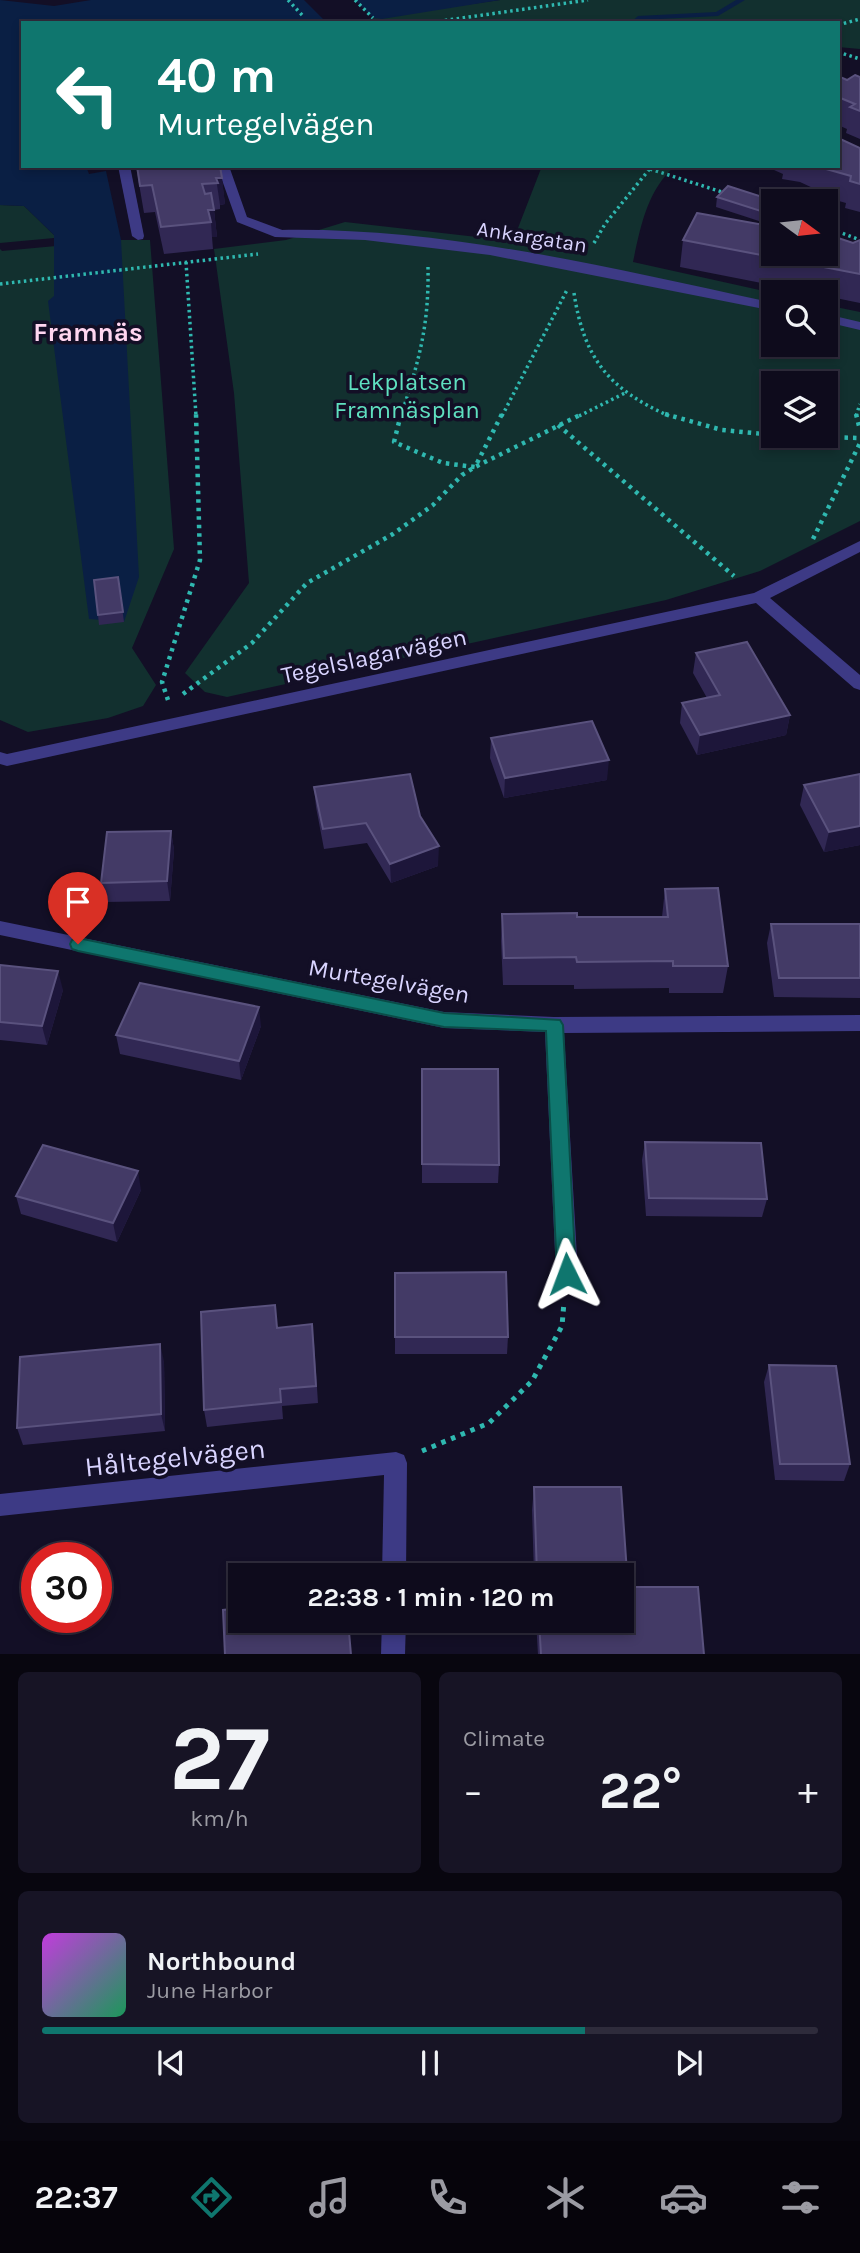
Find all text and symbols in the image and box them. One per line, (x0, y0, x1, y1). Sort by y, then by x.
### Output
text: 40 m (157, 47, 276, 104)
icon: left (42, 49, 133, 140)
text: Murtegelvägen (157, 106, 374, 143)
north arrow (761, 189, 838, 266)
map controls (761, 189, 838, 448)
street label: Ankargatan (475, 216, 589, 258)
button: search (761, 280, 838, 357)
district label: Framnäs (33, 317, 143, 348)
park label: Lekplatsen Framnäsplan (334, 368, 480, 424)
button: layers (761, 371, 838, 448)
street label: Tegelslagarvägen (279, 623, 469, 689)
pin (48, 872, 108, 944)
icon: arrive (59, 883, 97, 921)
street label: Murtegelvägen (306, 953, 472, 1009)
position arrow (530, 1237, 604, 1311)
street label: Håltegelvägen (83, 1432, 267, 1483)
speed limit sign: 30 (21, 1542, 112, 1633)
text: 22:38 · 1 min · 120 m (308, 1582, 554, 1613)
text: 27 (169, 1706, 270, 1812)
text: Climate (463, 1725, 545, 1752)
text: 22° (599, 1760, 682, 1821)
text: − (463, 1769, 483, 1814)
text: + (798, 1769, 818, 1814)
text: km/h (190, 1805, 249, 1832)
text: Northbound (147, 1946, 296, 1977)
text: June Harbor (147, 1977, 272, 2004)
icon: previous (152, 2044, 190, 2082)
icon: pause (411, 2044, 449, 2082)
icon: next (670, 2044, 708, 2082)
icon: directions (187, 2173, 236, 2222)
icon: music (305, 2173, 354, 2222)
icon: phone (423, 2173, 472, 2222)
icon: climate (541, 2173, 590, 2222)
icon: car (659, 2173, 708, 2222)
icon: filters (776, 2173, 825, 2222)
text: 22:37 (34, 2179, 118, 2216)

